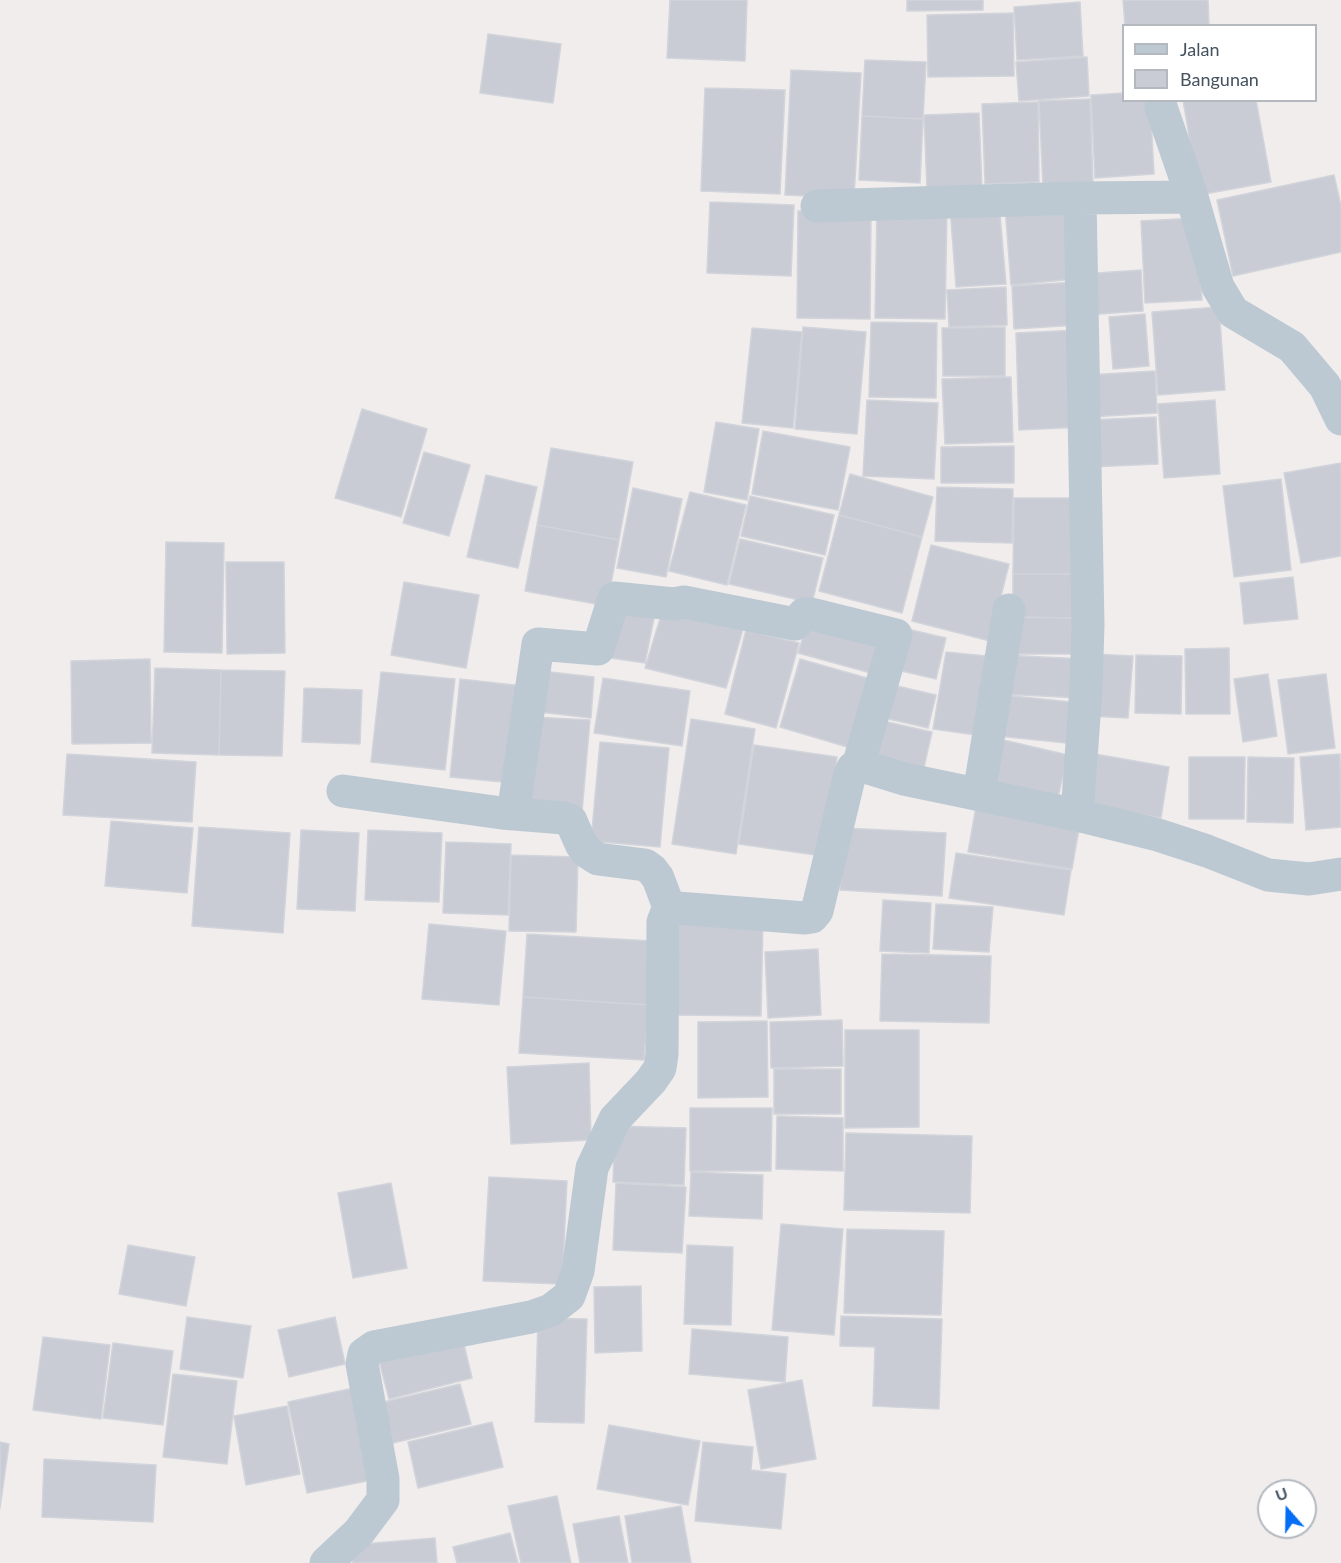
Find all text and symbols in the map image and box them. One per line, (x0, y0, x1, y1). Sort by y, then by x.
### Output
legend (1122, 24, 1317, 102)
text: Jalan (1180, 38, 1219, 60)
text: Bangunan (1180, 68, 1259, 90)
north arrow (1257, 1479, 1317, 1539)
text: U (1273, 1483, 1290, 1504)

